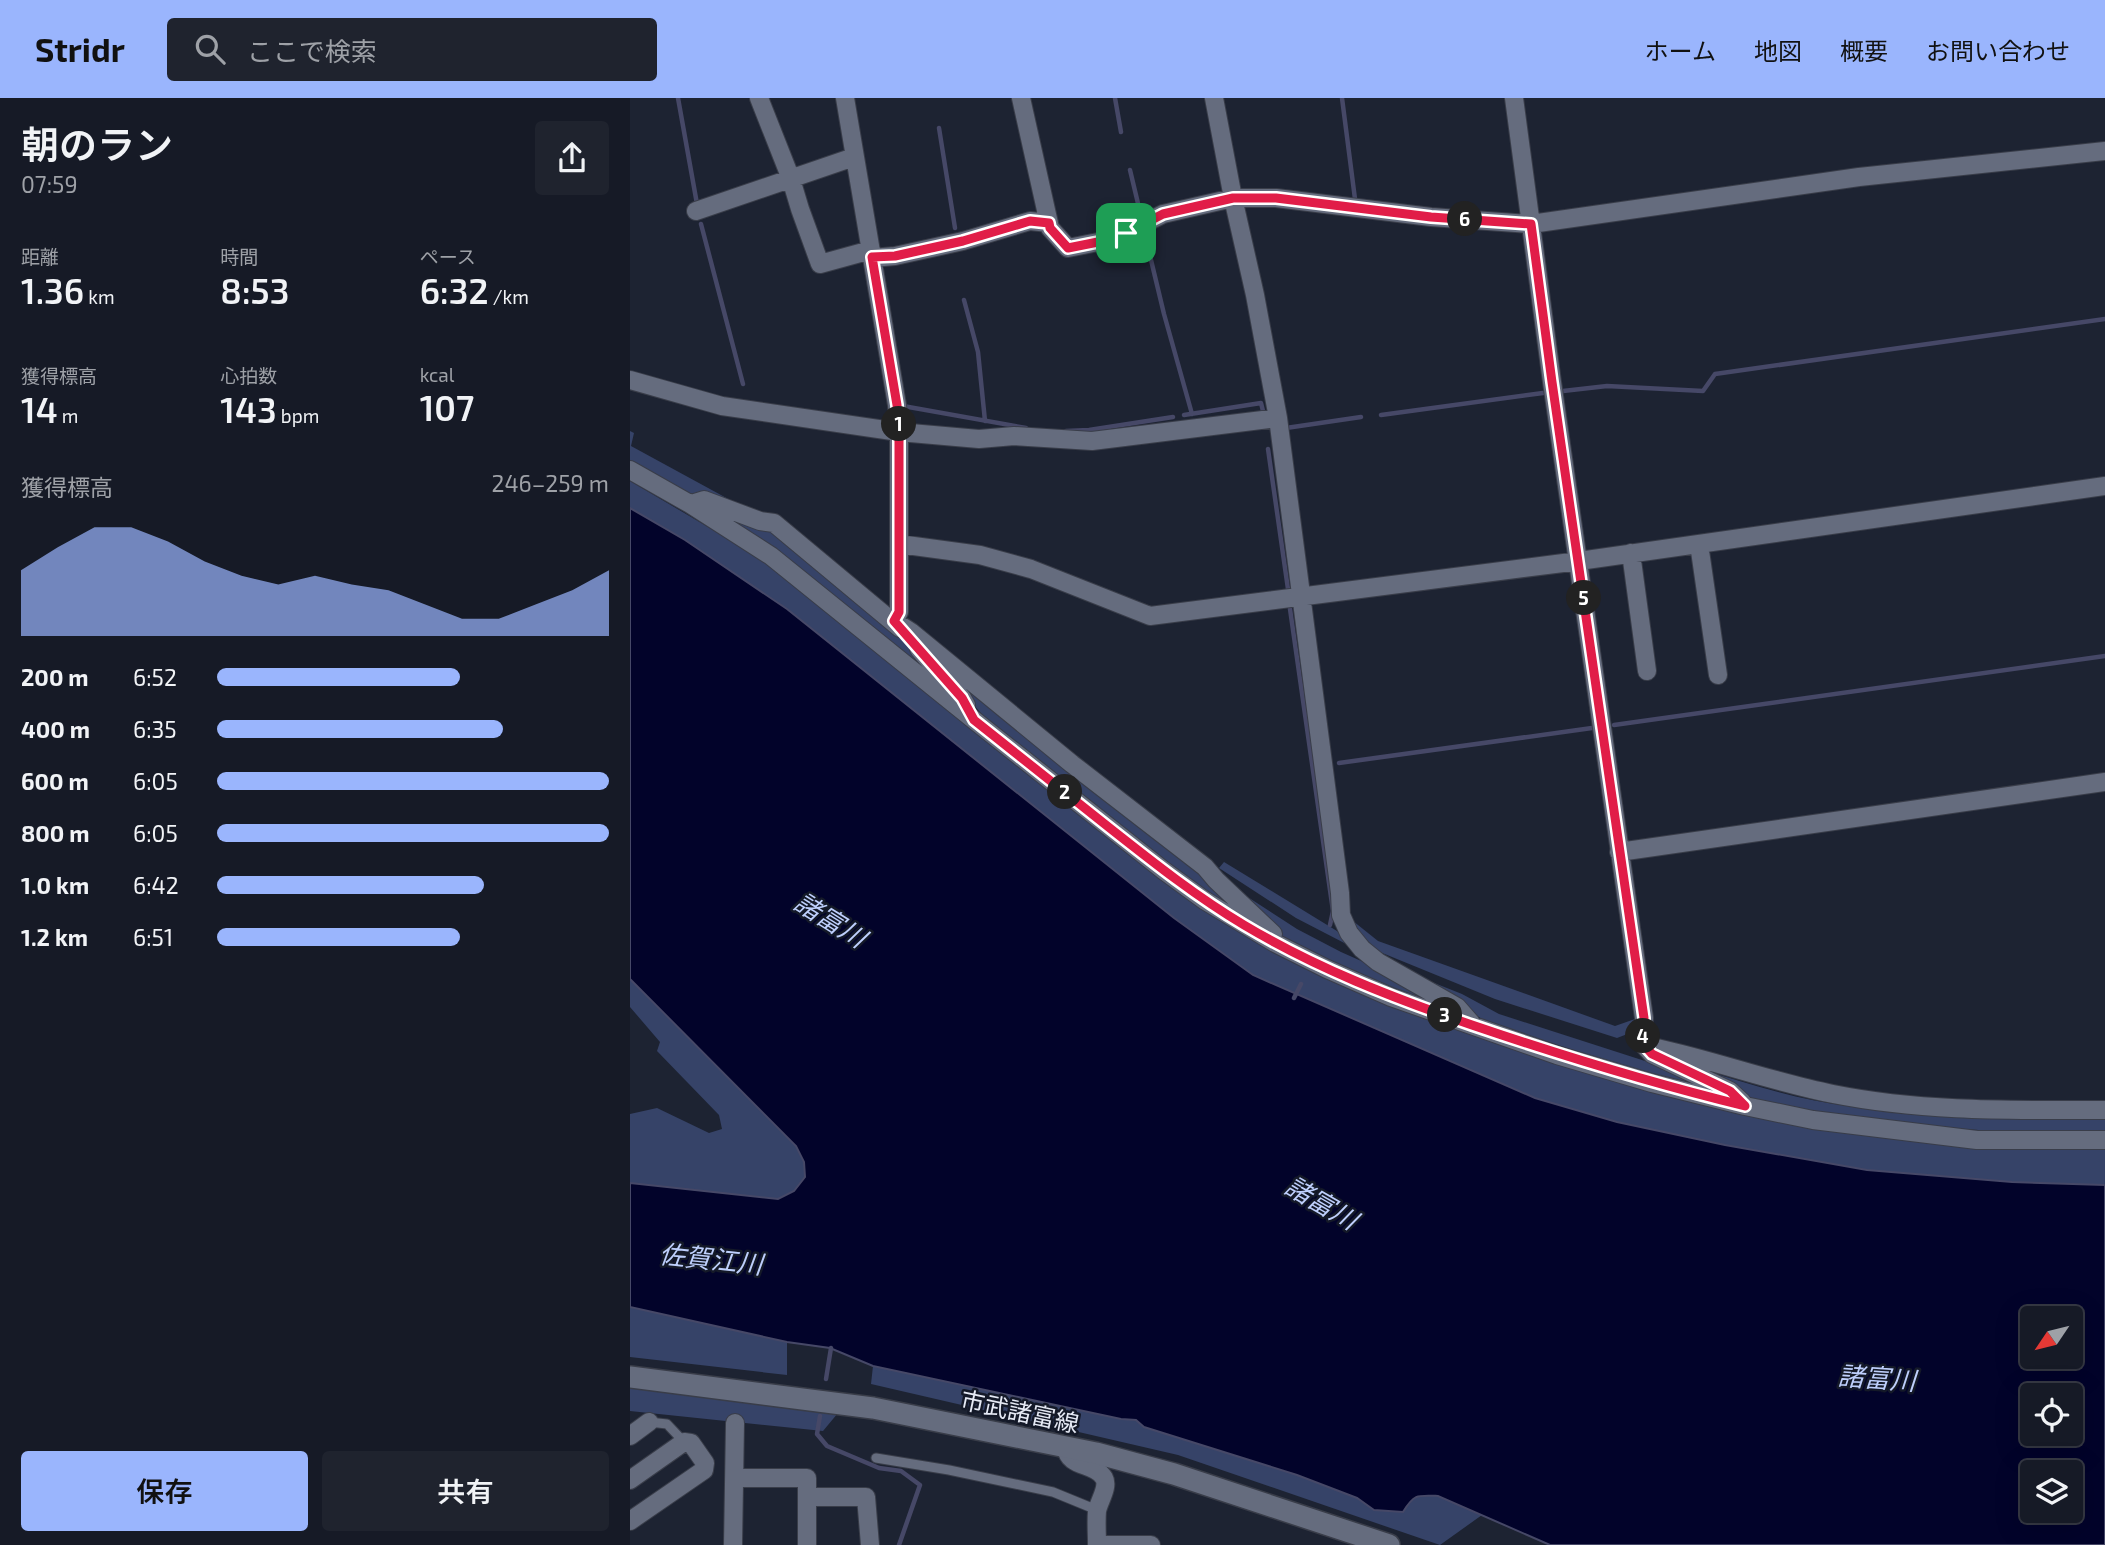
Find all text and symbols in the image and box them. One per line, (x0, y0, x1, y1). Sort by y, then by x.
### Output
search box (167, 18, 657, 81)
text: Stridr (35, 29, 125, 69)
icon: search (191, 30, 229, 68)
text: ここで検索 (247, 35, 377, 66)
text: ホーム (1645, 36, 1716, 65)
text: 地図 (1754, 36, 1802, 65)
text: 概要 (1840, 36, 1888, 65)
text: お問い合わせ (1926, 36, 2070, 65)
text: 朝のラン (21, 121, 173, 167)
button: share (535, 121, 609, 195)
text: 07:59 (21, 170, 78, 198)
pin: 6 (1448, 202, 1482, 236)
pin (1096, 203, 1156, 263)
text: 6 (1459, 207, 1470, 230)
icon: arrive (1107, 214, 1145, 252)
text: 距離 (21, 245, 59, 268)
text: 時間 (220, 245, 258, 268)
text: ペース (420, 245, 476, 268)
text: 1.36 (21, 269, 84, 311)
text: 8:53 (220, 269, 289, 311)
text: 6:32 (420, 269, 488, 311)
text: km (84, 285, 115, 308)
text: /km (488, 285, 529, 308)
text: kcal (420, 363, 454, 386)
text: 獲得標高 (21, 364, 97, 387)
text: 心拍数 (220, 364, 277, 387)
text: 107 (420, 386, 474, 428)
text: 14 (21, 388, 58, 430)
text: 143 (220, 388, 277, 430)
text: m (58, 404, 79, 427)
text: bpm (277, 404, 319, 427)
pin: 1 (882, 406, 916, 442)
text: 1 (894, 412, 903, 435)
text: 246–259 m (491, 469, 609, 497)
text: 獲得標高 (21, 473, 113, 501)
pin: 5 (1566, 580, 1602, 616)
text: 5 (1578, 586, 1589, 609)
text: 200 m (21, 663, 89, 691)
text: 6:52 (133, 663, 177, 691)
text: 400 m (21, 715, 90, 743)
text: 6:35 (133, 715, 177, 743)
text: 600 m (21, 767, 89, 795)
text: 6:05 (133, 767, 178, 795)
pin: 2 (1048, 774, 1082, 810)
text: 2 (1059, 780, 1070, 803)
text: 800 m (21, 819, 90, 847)
text: 6:05 (133, 819, 178, 847)
text: 1.0 km (21, 871, 89, 899)
text: 6:42 (133, 871, 179, 899)
water label: 諸富川 (790, 885, 875, 954)
text: 1.2 km (21, 923, 88, 951)
text: 6:51 (133, 923, 173, 951)
pin: 3 (1428, 998, 1462, 1032)
text: 3 (1439, 1003, 1450, 1026)
pin: 4 (1626, 1018, 1660, 1054)
text: 4 (1636, 1024, 1649, 1047)
water label: 諸富川 (1280, 1169, 1366, 1236)
water label: 佐賀江川 (658, 1237, 767, 1279)
north arrow (2020, 1306, 2082, 1368)
map controls (2020, 1306, 2083, 1523)
water label: 諸富川 (1837, 1359, 1920, 1395)
button: locate (2020, 1383, 2083, 1446)
street label: 市武諸富線 (958, 1384, 1082, 1438)
button: 保存 (21, 1451, 308, 1531)
button: 共有 (322, 1451, 609, 1531)
button: layers (2020, 1460, 2083, 1523)

